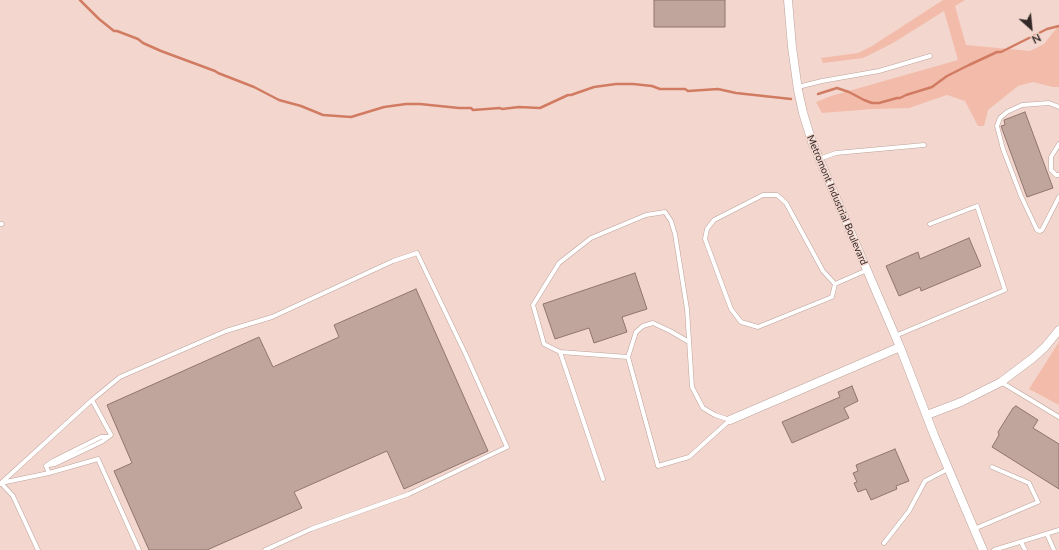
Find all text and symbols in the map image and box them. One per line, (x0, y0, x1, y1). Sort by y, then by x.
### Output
north arrow (1011, 8, 1051, 48)
text: N (1030, 31, 1043, 47)
street label: Metromont Industrial Boulevard (804, 133, 870, 267)

